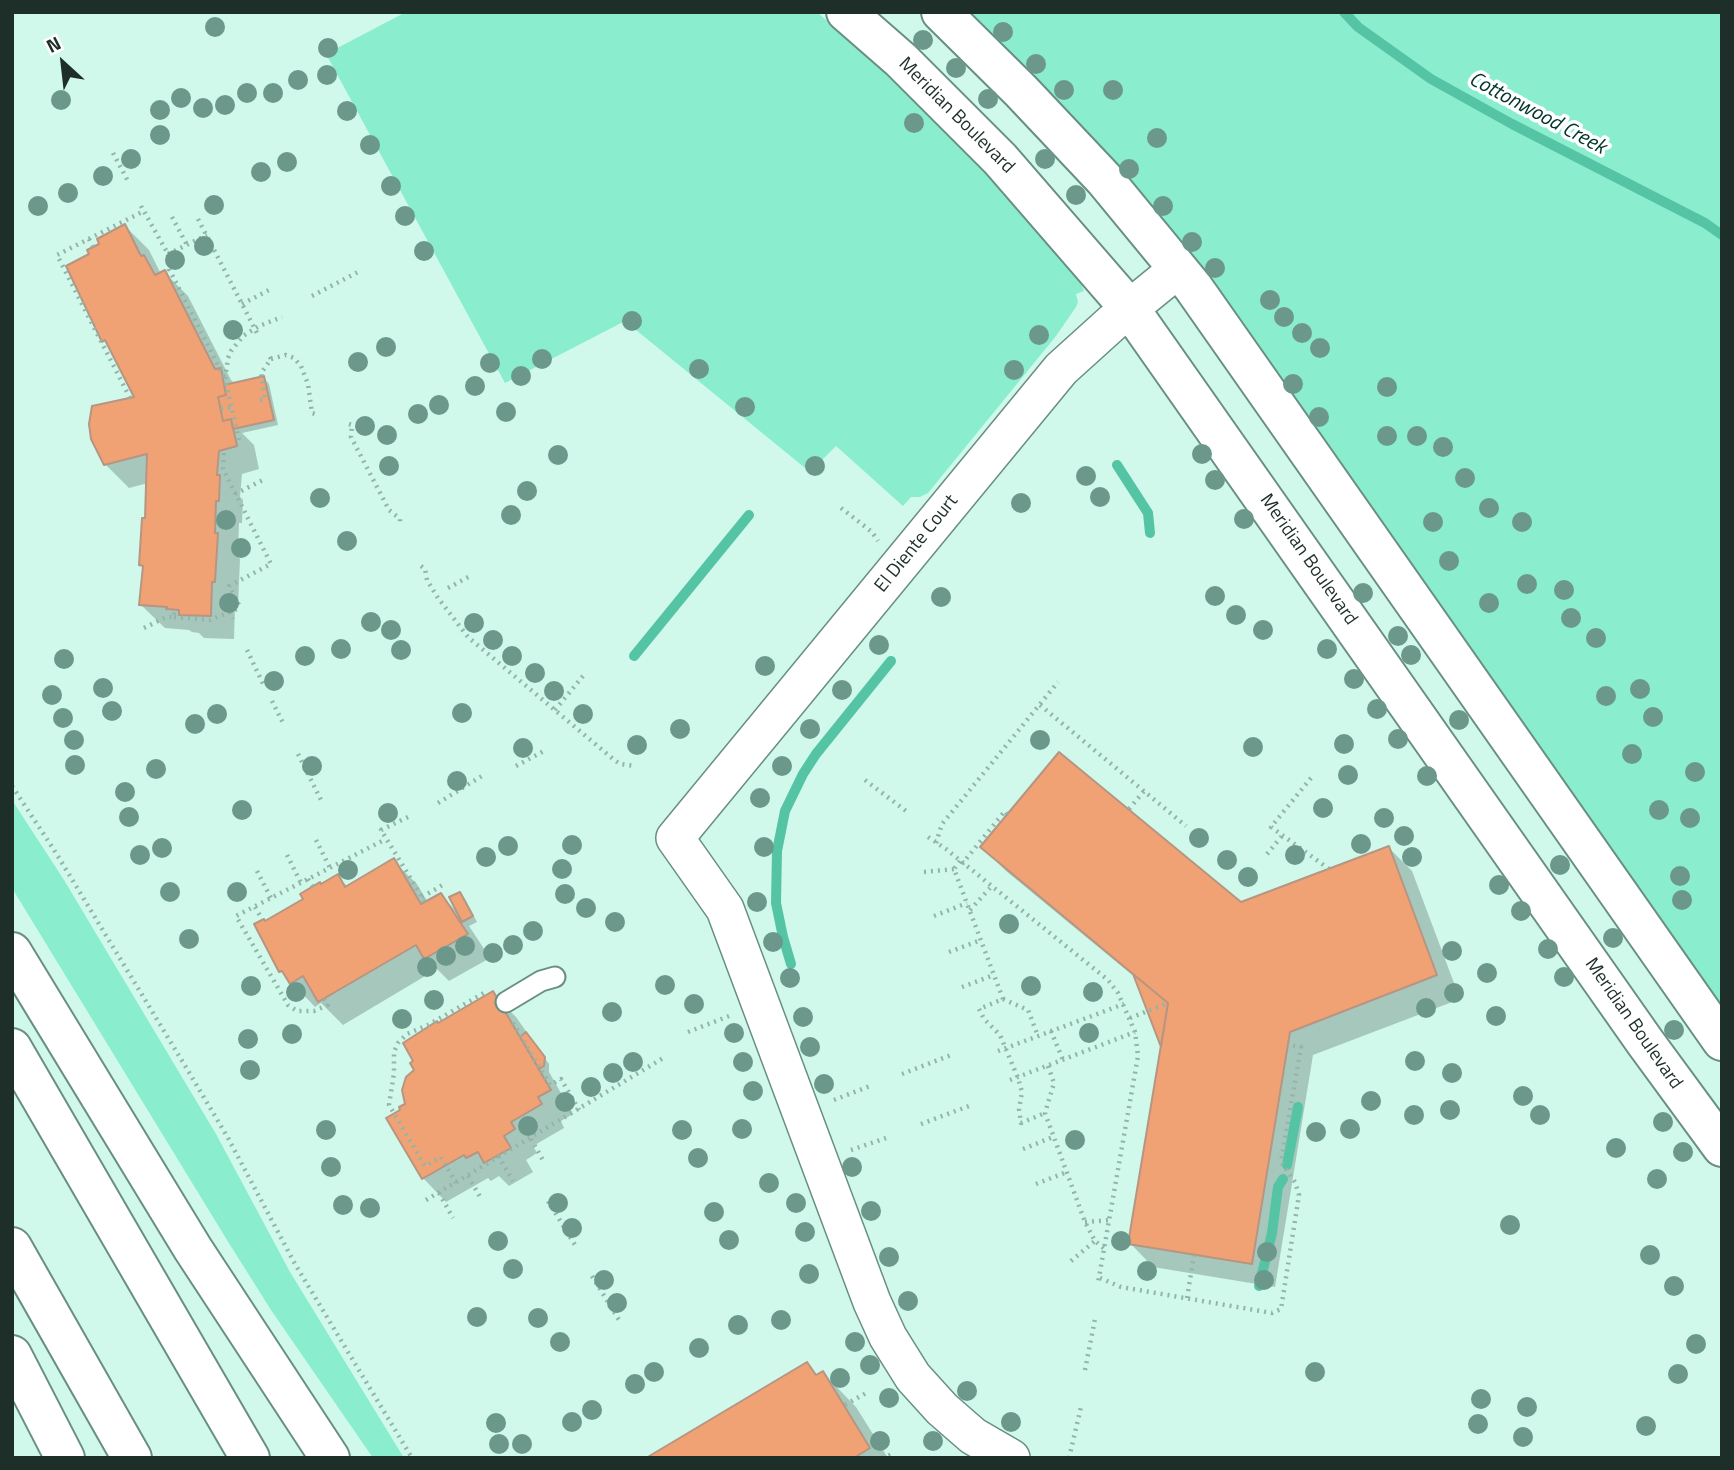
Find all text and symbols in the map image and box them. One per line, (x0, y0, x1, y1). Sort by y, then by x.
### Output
north arrow (28, 28, 98, 98)
text: N (41, 28, 66, 60)
street label: Meridian Boulevard (893, 53, 1019, 179)
water label: Cottonwood Creek (1464, 67, 1610, 161)
street label: Meridian Boulevard (1254, 490, 1362, 630)
street label: El Diente Court (871, 491, 963, 597)
street label: Meridian Boulevard (1579, 954, 1687, 1094)

